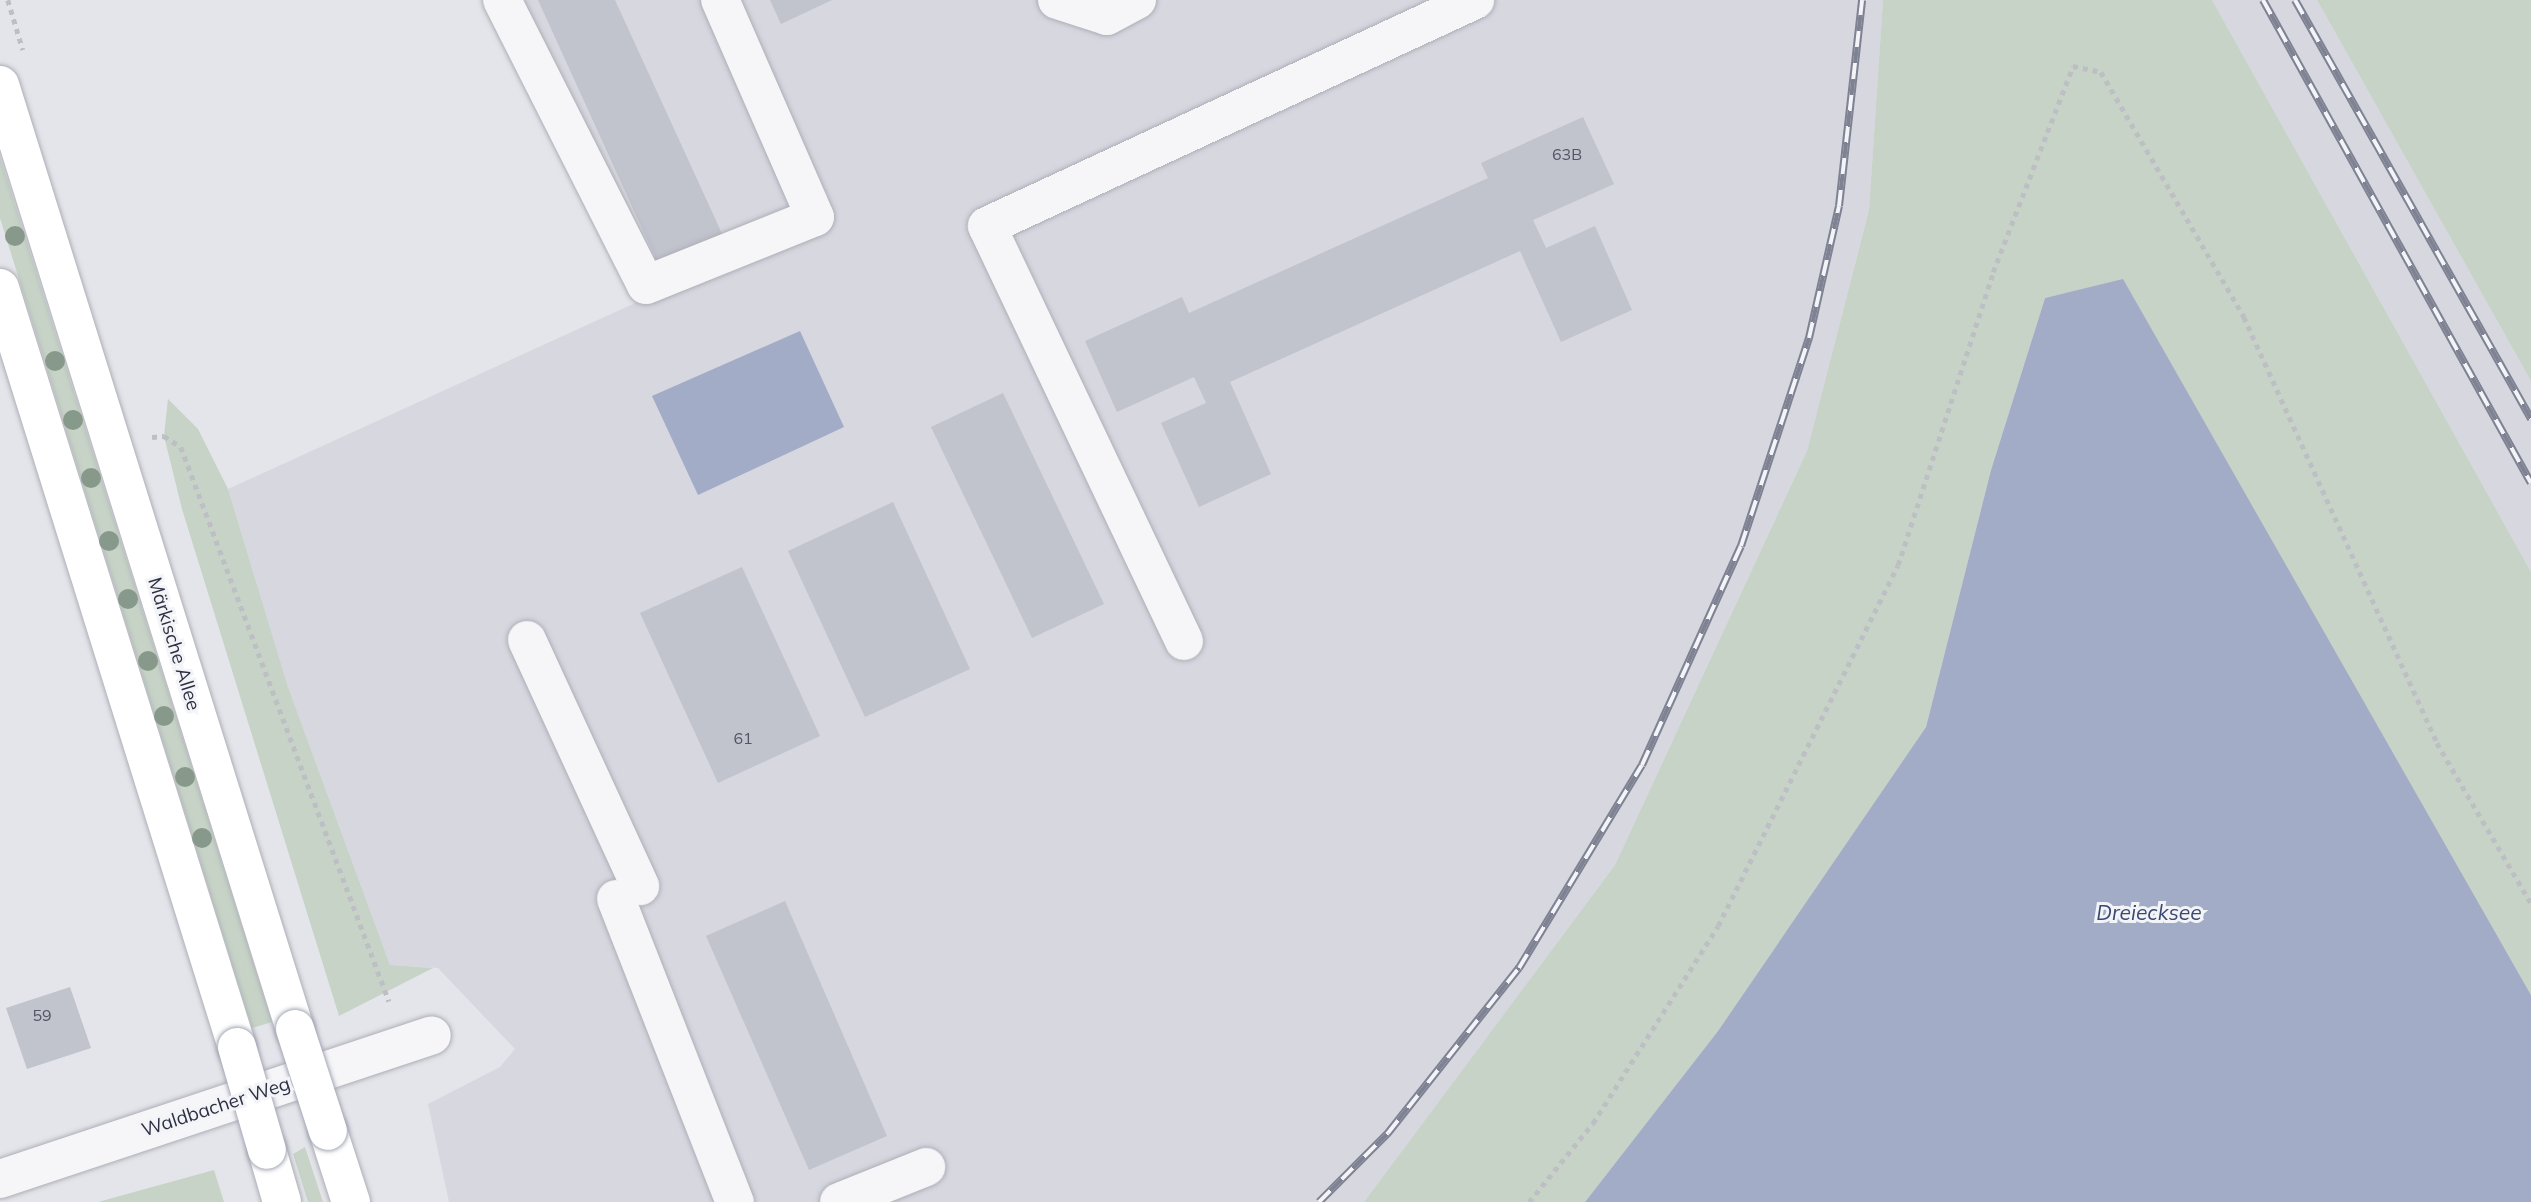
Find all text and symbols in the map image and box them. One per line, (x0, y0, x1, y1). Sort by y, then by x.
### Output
house number: 63B (1552, 144, 1582, 164)
street label: Märkische Allee (143, 575, 205, 713)
house number: 61 (733, 728, 753, 748)
water label: Dreiecksee (2096, 899, 2202, 925)
house number: 59 (32, 1005, 52, 1025)
street label: Waldbacher Weg (139, 1072, 293, 1142)

